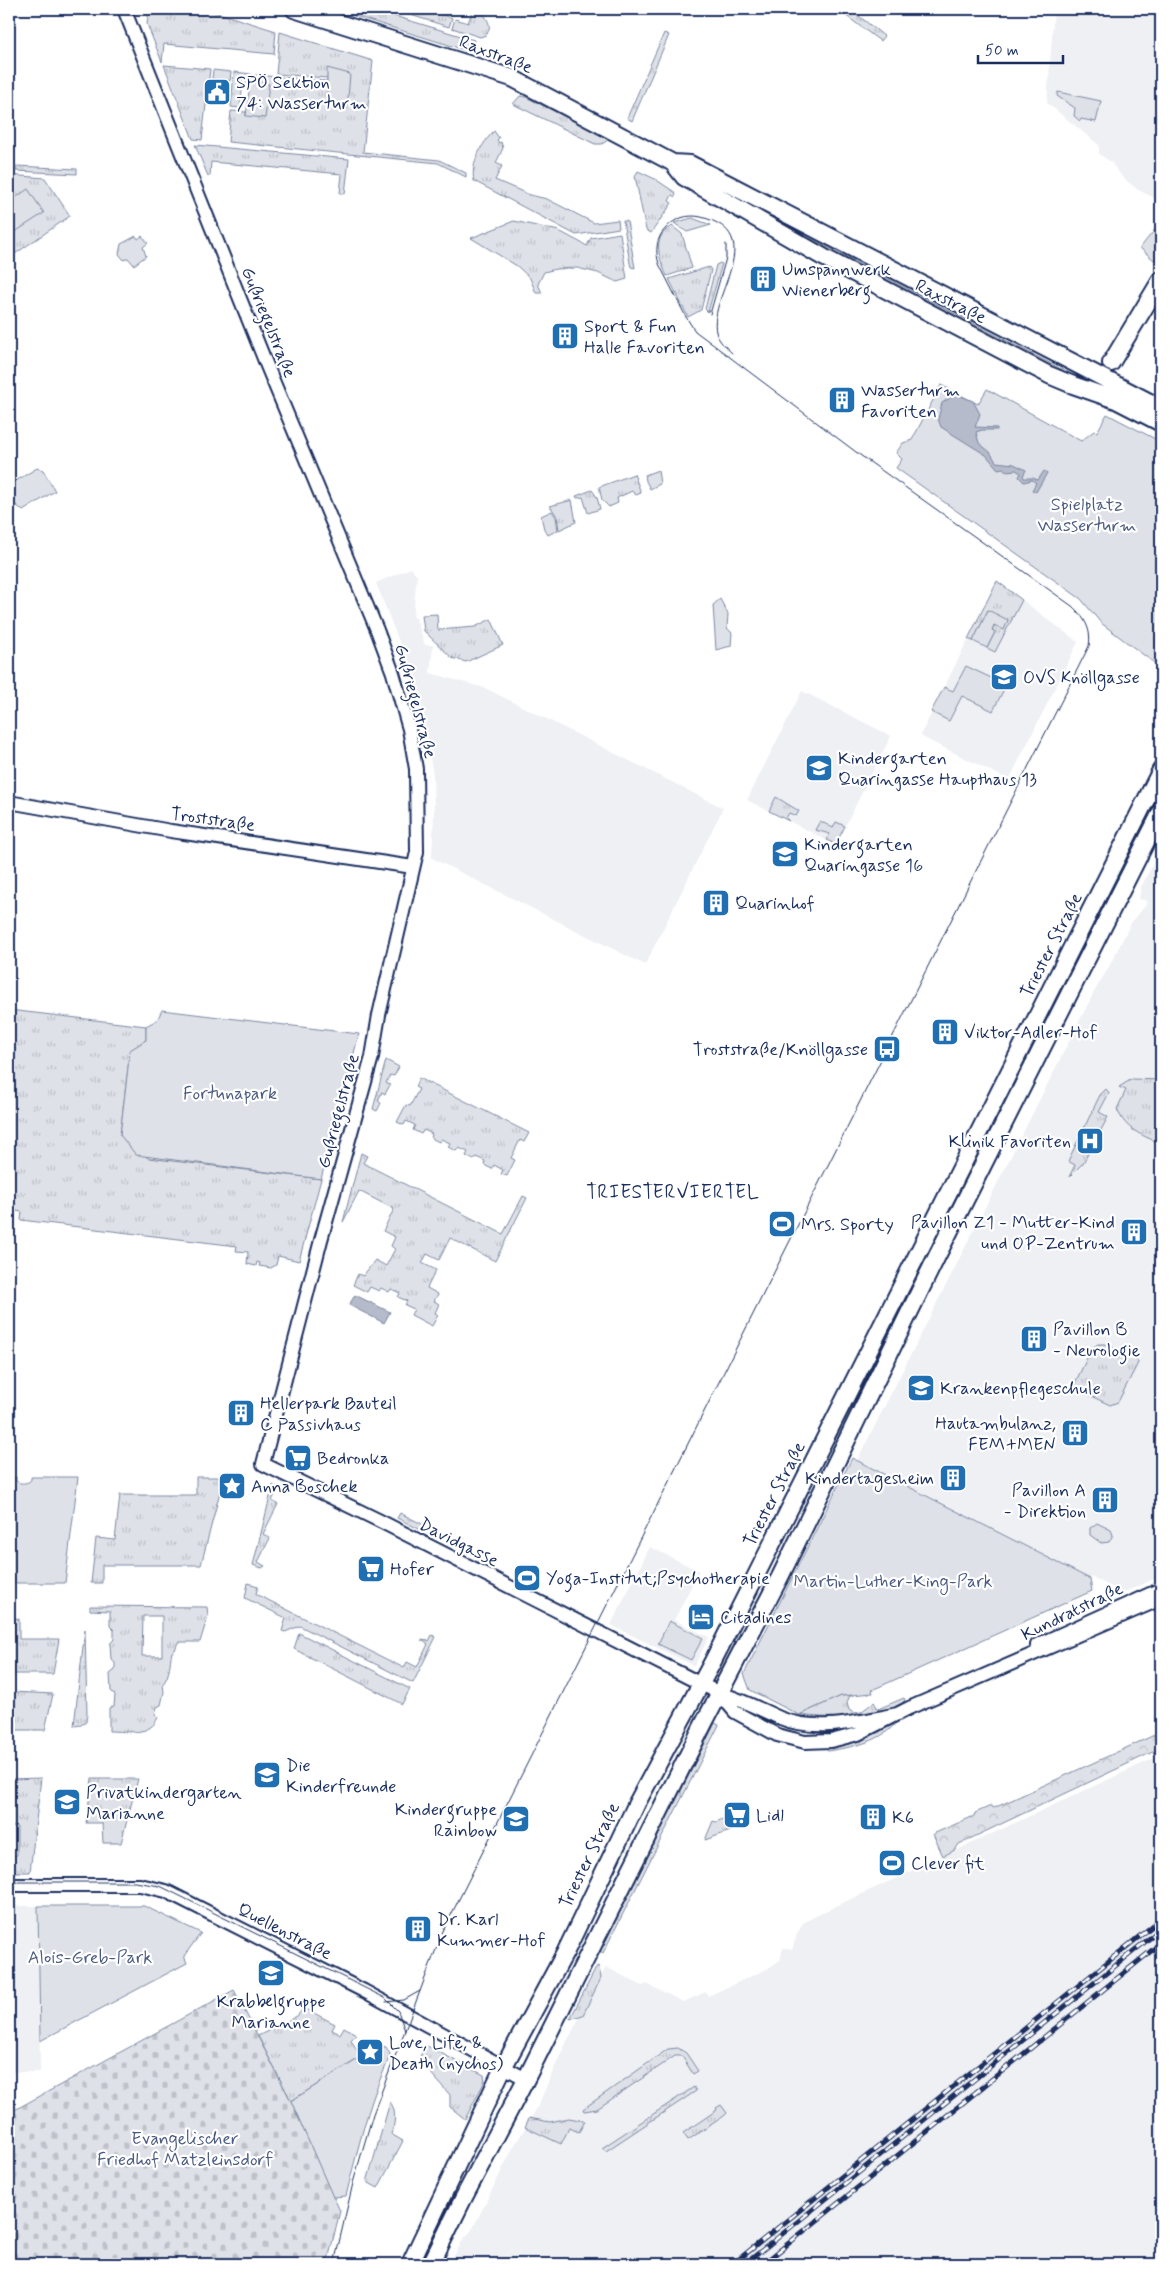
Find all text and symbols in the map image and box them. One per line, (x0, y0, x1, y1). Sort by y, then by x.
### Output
street label: Raxstraße (455, 30, 536, 80)
scale bar (978, 32, 1062, 64)
text: 50 m (985, 41, 1019, 61)
place label: SPÖ Sektion 74: Wasserturm (236, 71, 367, 116)
public building icon: SPÖ Sektion 74: Wasserturm (202, 77, 232, 107)
place label: Umspannwerk Wienerberg (782, 258, 891, 305)
street label: Gußriegelstraße (233, 263, 301, 382)
building icon: Umspannwerk Wienerberg (748, 264, 778, 294)
street label: Raxstraße (911, 274, 990, 330)
place label: Sport & Fun Halle Favoriten (584, 315, 705, 360)
building icon: Sport & Fun Halle Favoriten (550, 321, 580, 351)
place label: Wasserturm Favoriten (861, 379, 960, 424)
building icon: Wasserturm Favoriten (827, 385, 857, 415)
park label: Spielplatz Wasserturm (1037, 493, 1137, 538)
street label: Gußriegelstraße (386, 641, 442, 762)
school or university icon: OVS Knöllgasse (989, 662, 1019, 692)
place label: OVS Knöllgasse (1023, 666, 1140, 691)
place label: Kindergarten Quaringasse Haupthaus 13 (838, 747, 1037, 792)
school or university icon: Kindergarten Quaringasse Haupthaus 13 (804, 753, 834, 783)
street label: Troststraße (169, 802, 257, 838)
place label: Kindergarten Quaringasse 16 (804, 833, 923, 878)
school or university icon: Kindergarten Quaringasse 16 (770, 839, 800, 869)
building icon: Quarinhof (701, 888, 731, 918)
street label: Triester Straße (1015, 889, 1089, 1002)
place label: Quarinhof (735, 892, 815, 916)
building icon: Viktor-Adler-Hof (930, 1017, 960, 1047)
place label: Viktor-Adler-Hof (964, 1021, 1097, 1045)
bus stop icon: Troststraße/Knöllgasse (872, 1034, 902, 1064)
place label: Troststraße/Knöllgasse (693, 1038, 868, 1063)
street label: Gußriegelstraße (312, 1051, 368, 1172)
park label: Fortunapark (183, 1082, 277, 1106)
hospital icon: Klinik Favoriten (1075, 1126, 1105, 1156)
place label: Klinik Favoriten (948, 1130, 1071, 1154)
district label: TRIESTERVIERTEL (586, 1180, 760, 1205)
sports icon: Mrs. Sporty (767, 1209, 797, 1239)
place label: Pavillon Z1 - Mutter-Kind und OP-Zentrum (911, 1211, 1115, 1256)
place label: Mrs. Sporty (801, 1213, 894, 1237)
building icon: Pavillon Z1 - Mutter-Kind und OP-Zentrum (1119, 1217, 1149, 1247)
place label: Pavillon B - Neurologie (1053, 1318, 1140, 1365)
building icon: Pavillon B - Neurologie (1019, 1324, 1049, 1354)
school or university icon: Krankenpflegeschule (906, 1373, 936, 1403)
place label: Krankenpflegeschule (940, 1377, 1101, 1401)
place label: Hellerpark Bauteil C Passivhaus (260, 1392, 397, 1437)
building icon: Hellerpark Bauteil C Passivhaus (226, 1398, 256, 1428)
place label: Hautambulanz, FEM+MEN (935, 1412, 1056, 1457)
building icon: Hautambulanz, FEM+MEN (1060, 1418, 1090, 1448)
street label: Triester Straße (738, 1438, 812, 1551)
supermarket icon: Bedronka (283, 1443, 313, 1473)
place label: Bedronka (317, 1447, 389, 1471)
building icon: Kindertagesheim (938, 1463, 968, 1493)
place label: Kindertagesheim (805, 1467, 934, 1492)
place icon: Anna Boschek (217, 1471, 247, 1501)
place label: Anna Boschek (251, 1475, 358, 1499)
place label: Pavillon A - Direktion (1004, 1479, 1086, 1524)
building icon: Pavillon A - Direktion (1090, 1485, 1120, 1515)
street label: Davidgasse (415, 1513, 503, 1573)
supermarket icon: Hofer (356, 1554, 386, 1584)
place label: Hofer (390, 1558, 434, 1582)
sports icon: Yoga-Institut;Psychotherapie (512, 1563, 542, 1593)
place label: Yoga-Institut;Psychotherapie (546, 1567, 770, 1593)
park label: Martin-Luther-King-Park (793, 1570, 993, 1595)
street label: Kundratstraße (1017, 1577, 1128, 1647)
hotel icon: Citadines (686, 1602, 716, 1632)
place label: Citadines (720, 1606, 792, 1630)
place label: Die Kinderfreunde (286, 1754, 396, 1799)
school or university icon: Die Kinderfreunde (252, 1760, 282, 1790)
place label: Privatkindergarten Marianne (86, 1781, 242, 1826)
school or university icon: Privatkindergarten Marianne (52, 1787, 82, 1817)
place label: Kindergruppe Rainbow (395, 1798, 497, 1843)
street label: Triester Straße (554, 1799, 626, 1912)
supermarket icon: Lidl (722, 1800, 752, 1830)
building icon: K6 (858, 1802, 888, 1832)
school or university icon: Kindergruppe Rainbow (501, 1804, 531, 1834)
place label: Lidl (756, 1804, 784, 1828)
place label: K6 (892, 1806, 914, 1830)
sports icon: Clever fit (877, 1848, 907, 1878)
place label: Clever fit (911, 1852, 985, 1876)
street label: Quellenstraße (233, 1898, 336, 1966)
place label: Dr. Karl Kummer-Hof (437, 1908, 546, 1953)
building icon: Dr. Karl Kummer-Hof (403, 1914, 433, 1944)
park label: Alois-Greb-Park (28, 1946, 152, 1970)
school or university icon: Krabbelgruppe Marianne (256, 1958, 286, 1988)
place label: Krabbelgruppe Marianne (216, 1990, 326, 2035)
place label: Love, Life, & Death (nychos) (389, 2031, 504, 2076)
place icon: Love, Life, & Death (nychos) (355, 2037, 385, 2067)
park label: Evangelischer Friedhof Matzleinsdorf (97, 2127, 273, 2172)

